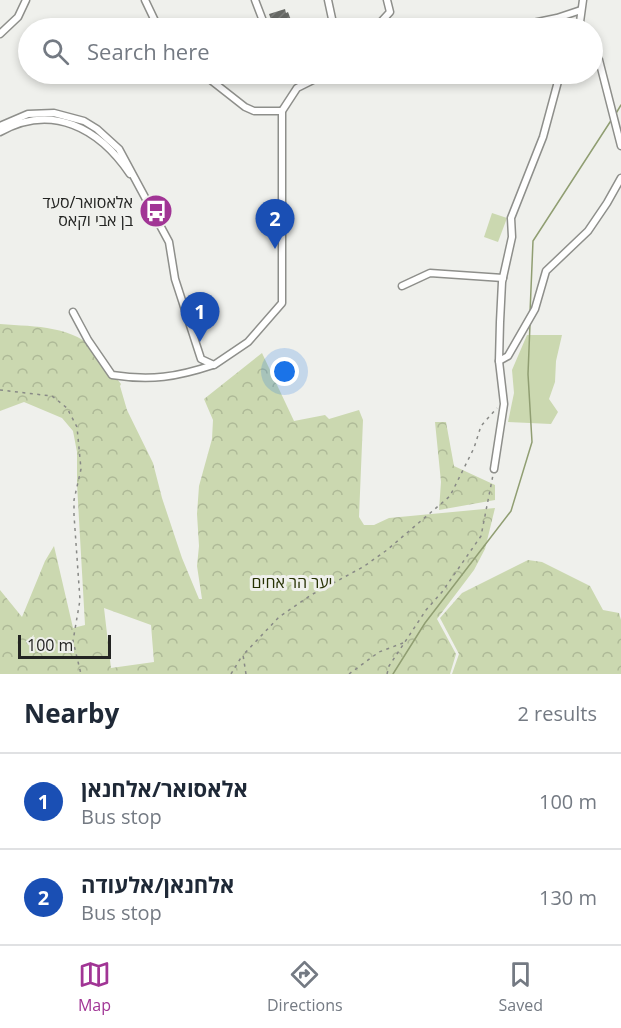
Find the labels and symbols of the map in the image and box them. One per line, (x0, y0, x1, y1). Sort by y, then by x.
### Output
place label: אלאסואר/סעד בן אבי וקאס (42, 191, 134, 231)
bus stop icon: אלאסואר/סעד בן אבי וקאס (138, 193, 174, 229)
pin: 2 (256, 200, 294, 249)
pin: 1 (180, 292, 220, 342)
your location (270, 357, 299, 386)
park label: יער הר אחים (252, 571, 332, 593)
scale bar (18, 632, 111, 660)

